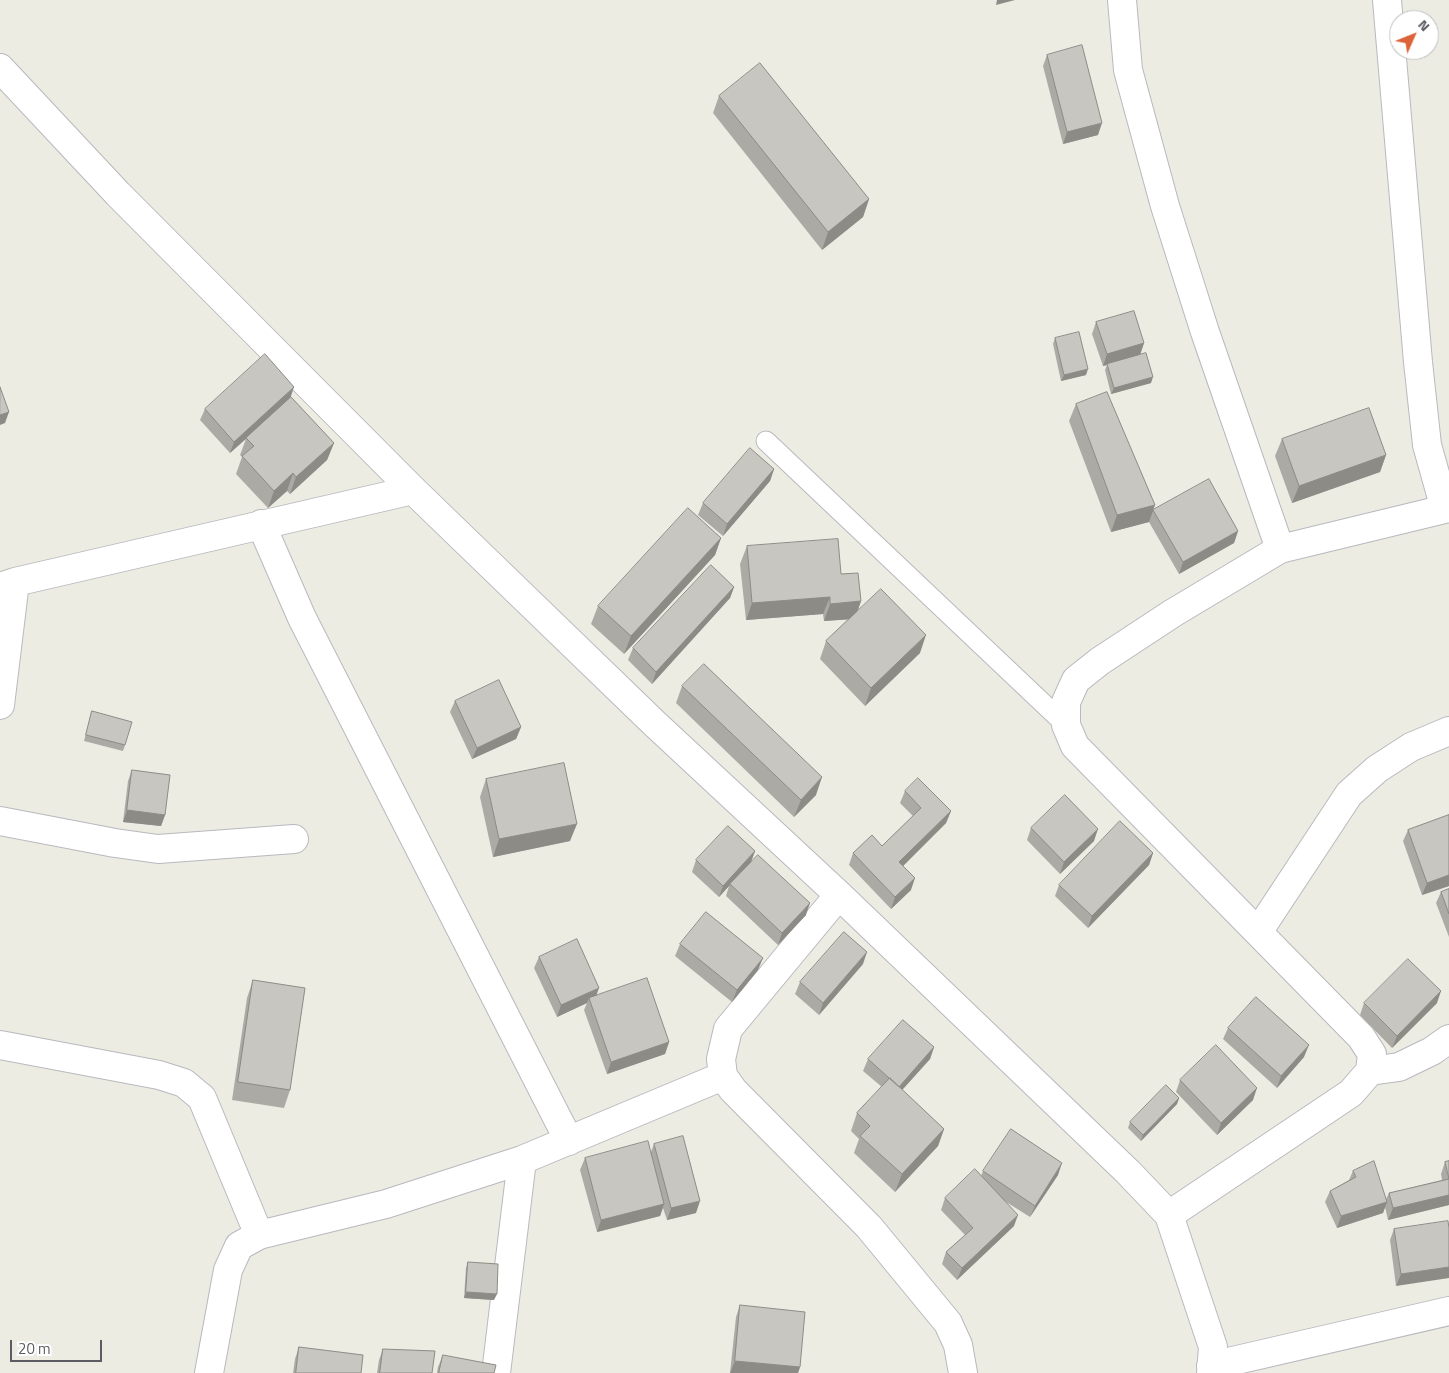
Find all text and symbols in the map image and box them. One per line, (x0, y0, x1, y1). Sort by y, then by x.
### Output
north arrow (1389, 10, 1439, 60)
text: N (1414, 14, 1435, 36)
scale bar (12, 1330, 105, 1362)
text: 20 m (18, 1337, 51, 1360)

